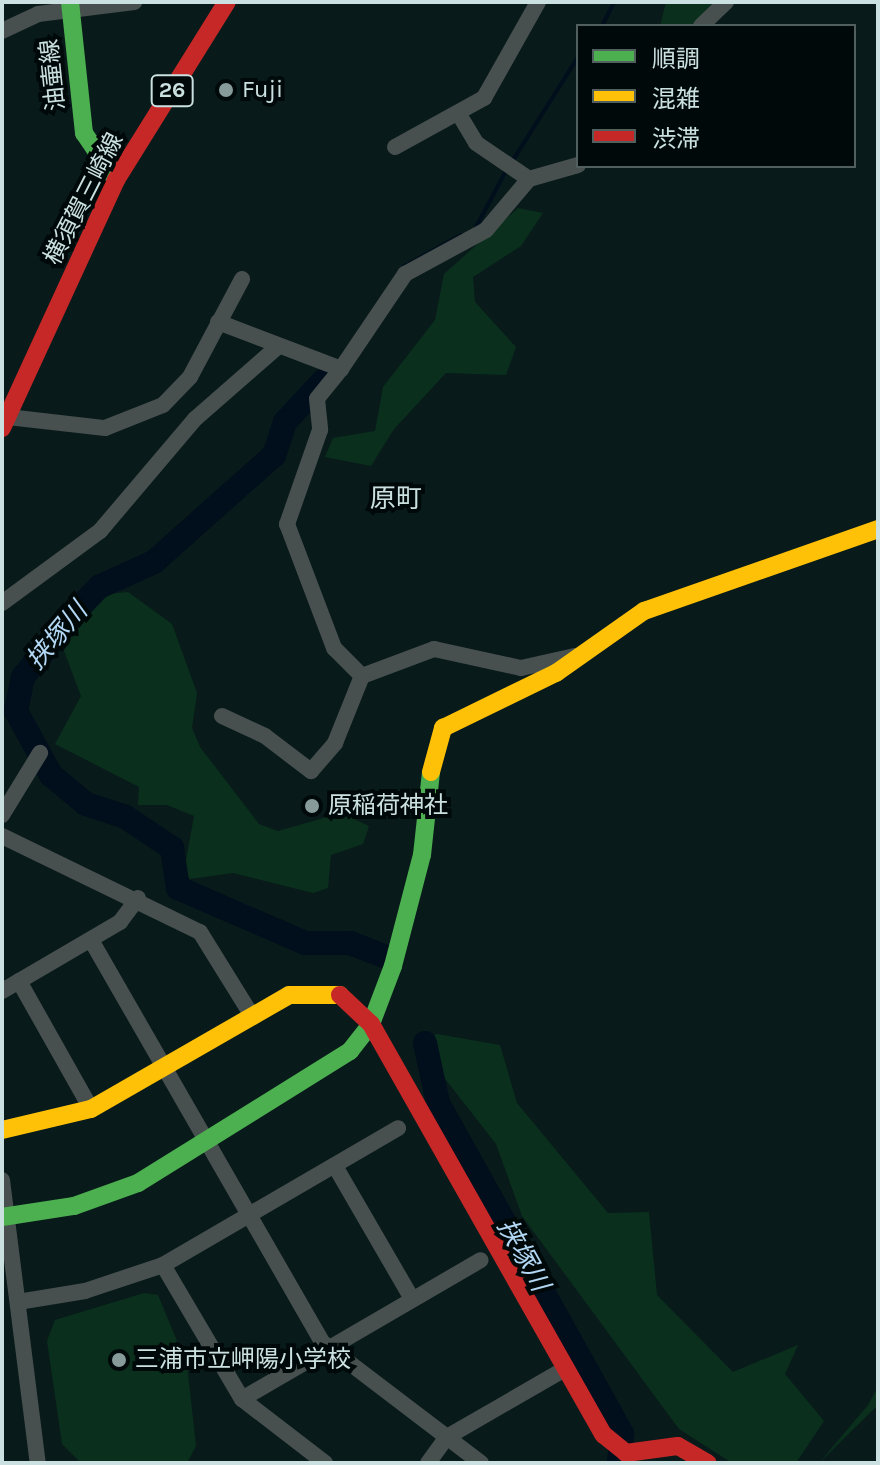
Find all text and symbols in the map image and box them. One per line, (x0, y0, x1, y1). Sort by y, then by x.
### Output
legend (576, 24, 856, 168)
street label: 油壷線 (35, 38, 71, 112)
text: 順調 (652, 45, 700, 73)
road number: 26 (150, 73, 194, 109)
place label: Fuji (242, 76, 283, 104)
marker: Fuji (217, 81, 235, 99)
text: 混雑 (652, 85, 700, 113)
text: 渋滞 (652, 125, 700, 153)
street label: 横須賀三崎線 (38, 128, 130, 270)
district label: 原町 (370, 483, 422, 515)
water label: 挟塚川 (20, 596, 94, 676)
place label: 原稲荷神社 (328, 792, 448, 820)
marker: 原稲荷神社 (303, 797, 321, 815)
water label: 挟塚川 (490, 1213, 556, 1297)
place label: 三浦市立岬陽小学校 (135, 1346, 351, 1374)
marker: 三浦市立岬陽小学校 (110, 1351, 128, 1369)

